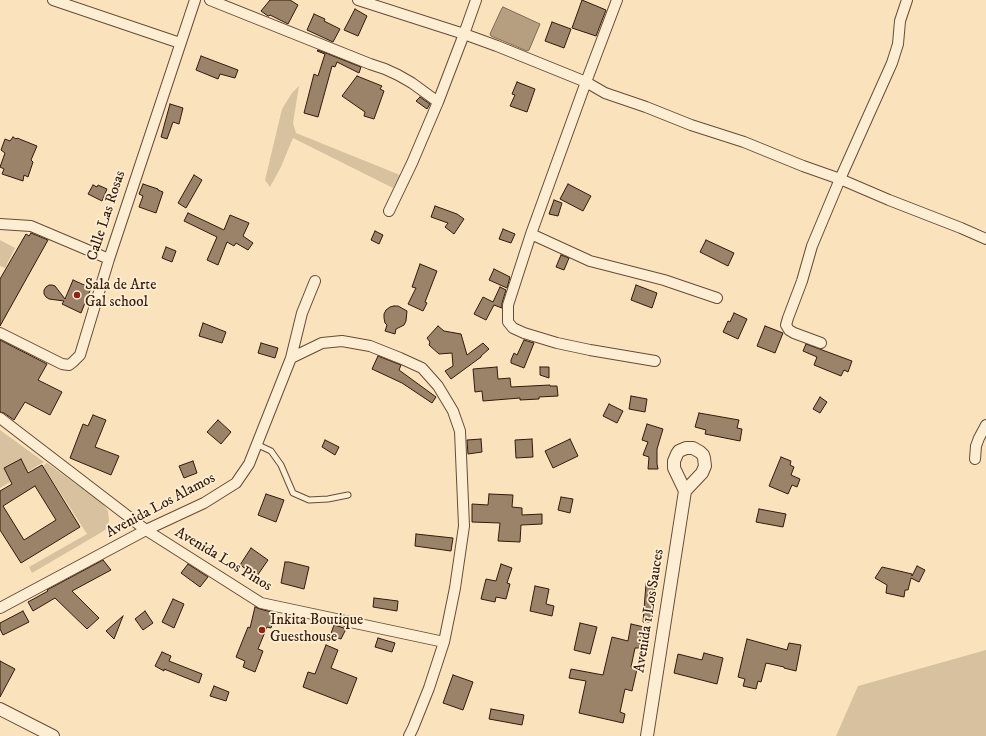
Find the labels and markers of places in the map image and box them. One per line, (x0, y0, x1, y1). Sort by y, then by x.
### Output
place label: Sala de Arte Gal school (85, 277, 156, 312)
marker: Sala de Arte Gal school (72, 290, 82, 300)
place label: Inkita Boutique Guesthouse (270, 612, 363, 647)
marker: Inkita Boutique Guesthouse (257, 625, 267, 635)

